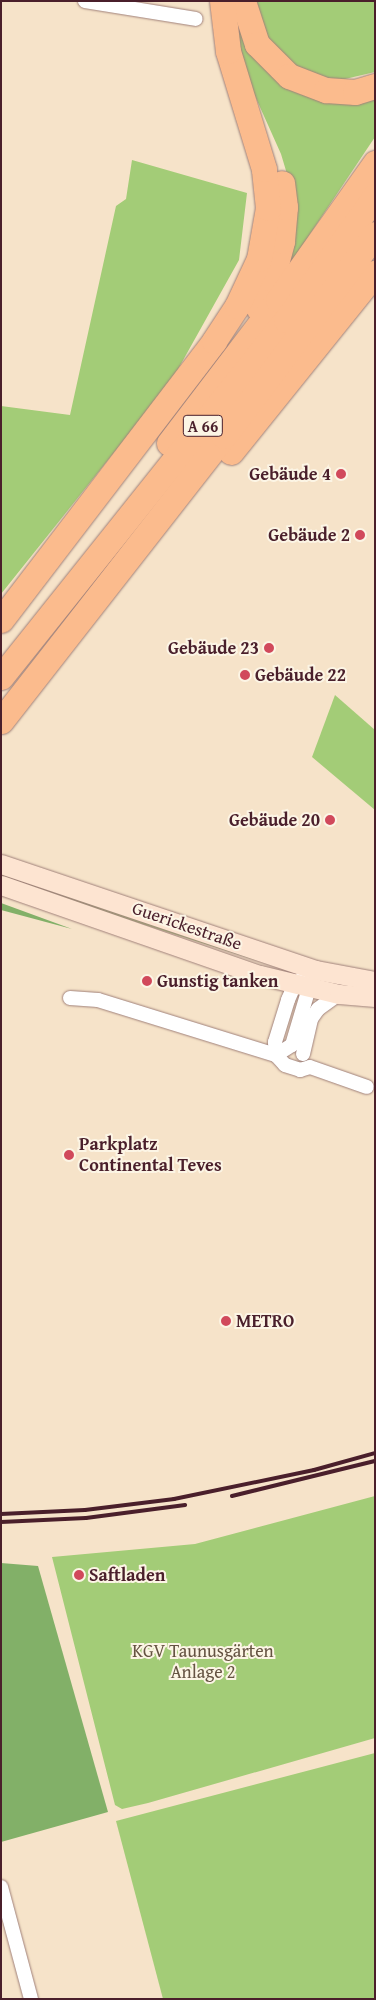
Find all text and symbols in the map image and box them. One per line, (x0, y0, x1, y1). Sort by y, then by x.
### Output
road number: A 66 (182, 412, 224, 440)
place label: Gebäude 4 (249, 463, 331, 485)
marker: Gebäude 4 (335, 468, 347, 480)
place label: Gebäude 2 (268, 524, 350, 546)
marker: Gebäude 2 (354, 529, 366, 541)
place label: Gebäude 23 (168, 637, 259, 659)
marker: Gebäude 23 (263, 642, 275, 654)
place label: Gebäude 22 (255, 664, 346, 686)
marker: Gebäude 22 (239, 669, 251, 681)
place label: Gebäude 20 (229, 809, 320, 831)
marker: Gebäude 20 (324, 814, 336, 826)
street label: Guerickestraße (129, 897, 245, 955)
place label: Gunstig tanken (157, 970, 278, 992)
marker: Gunstig tanken (141, 975, 153, 987)
place label: Parkplatz Continental Teves (79, 1134, 222, 1176)
marker: Parkplatz Continental Teves (63, 1149, 75, 1161)
place label: METRO (236, 1310, 294, 1332)
marker: METRO (220, 1315, 232, 1327)
place label: Saftladen (89, 1564, 165, 1586)
marker: Saftladen (73, 1569, 85, 1581)
park label: KGV Taunusgärten Anlage 2 (132, 1641, 274, 1684)

